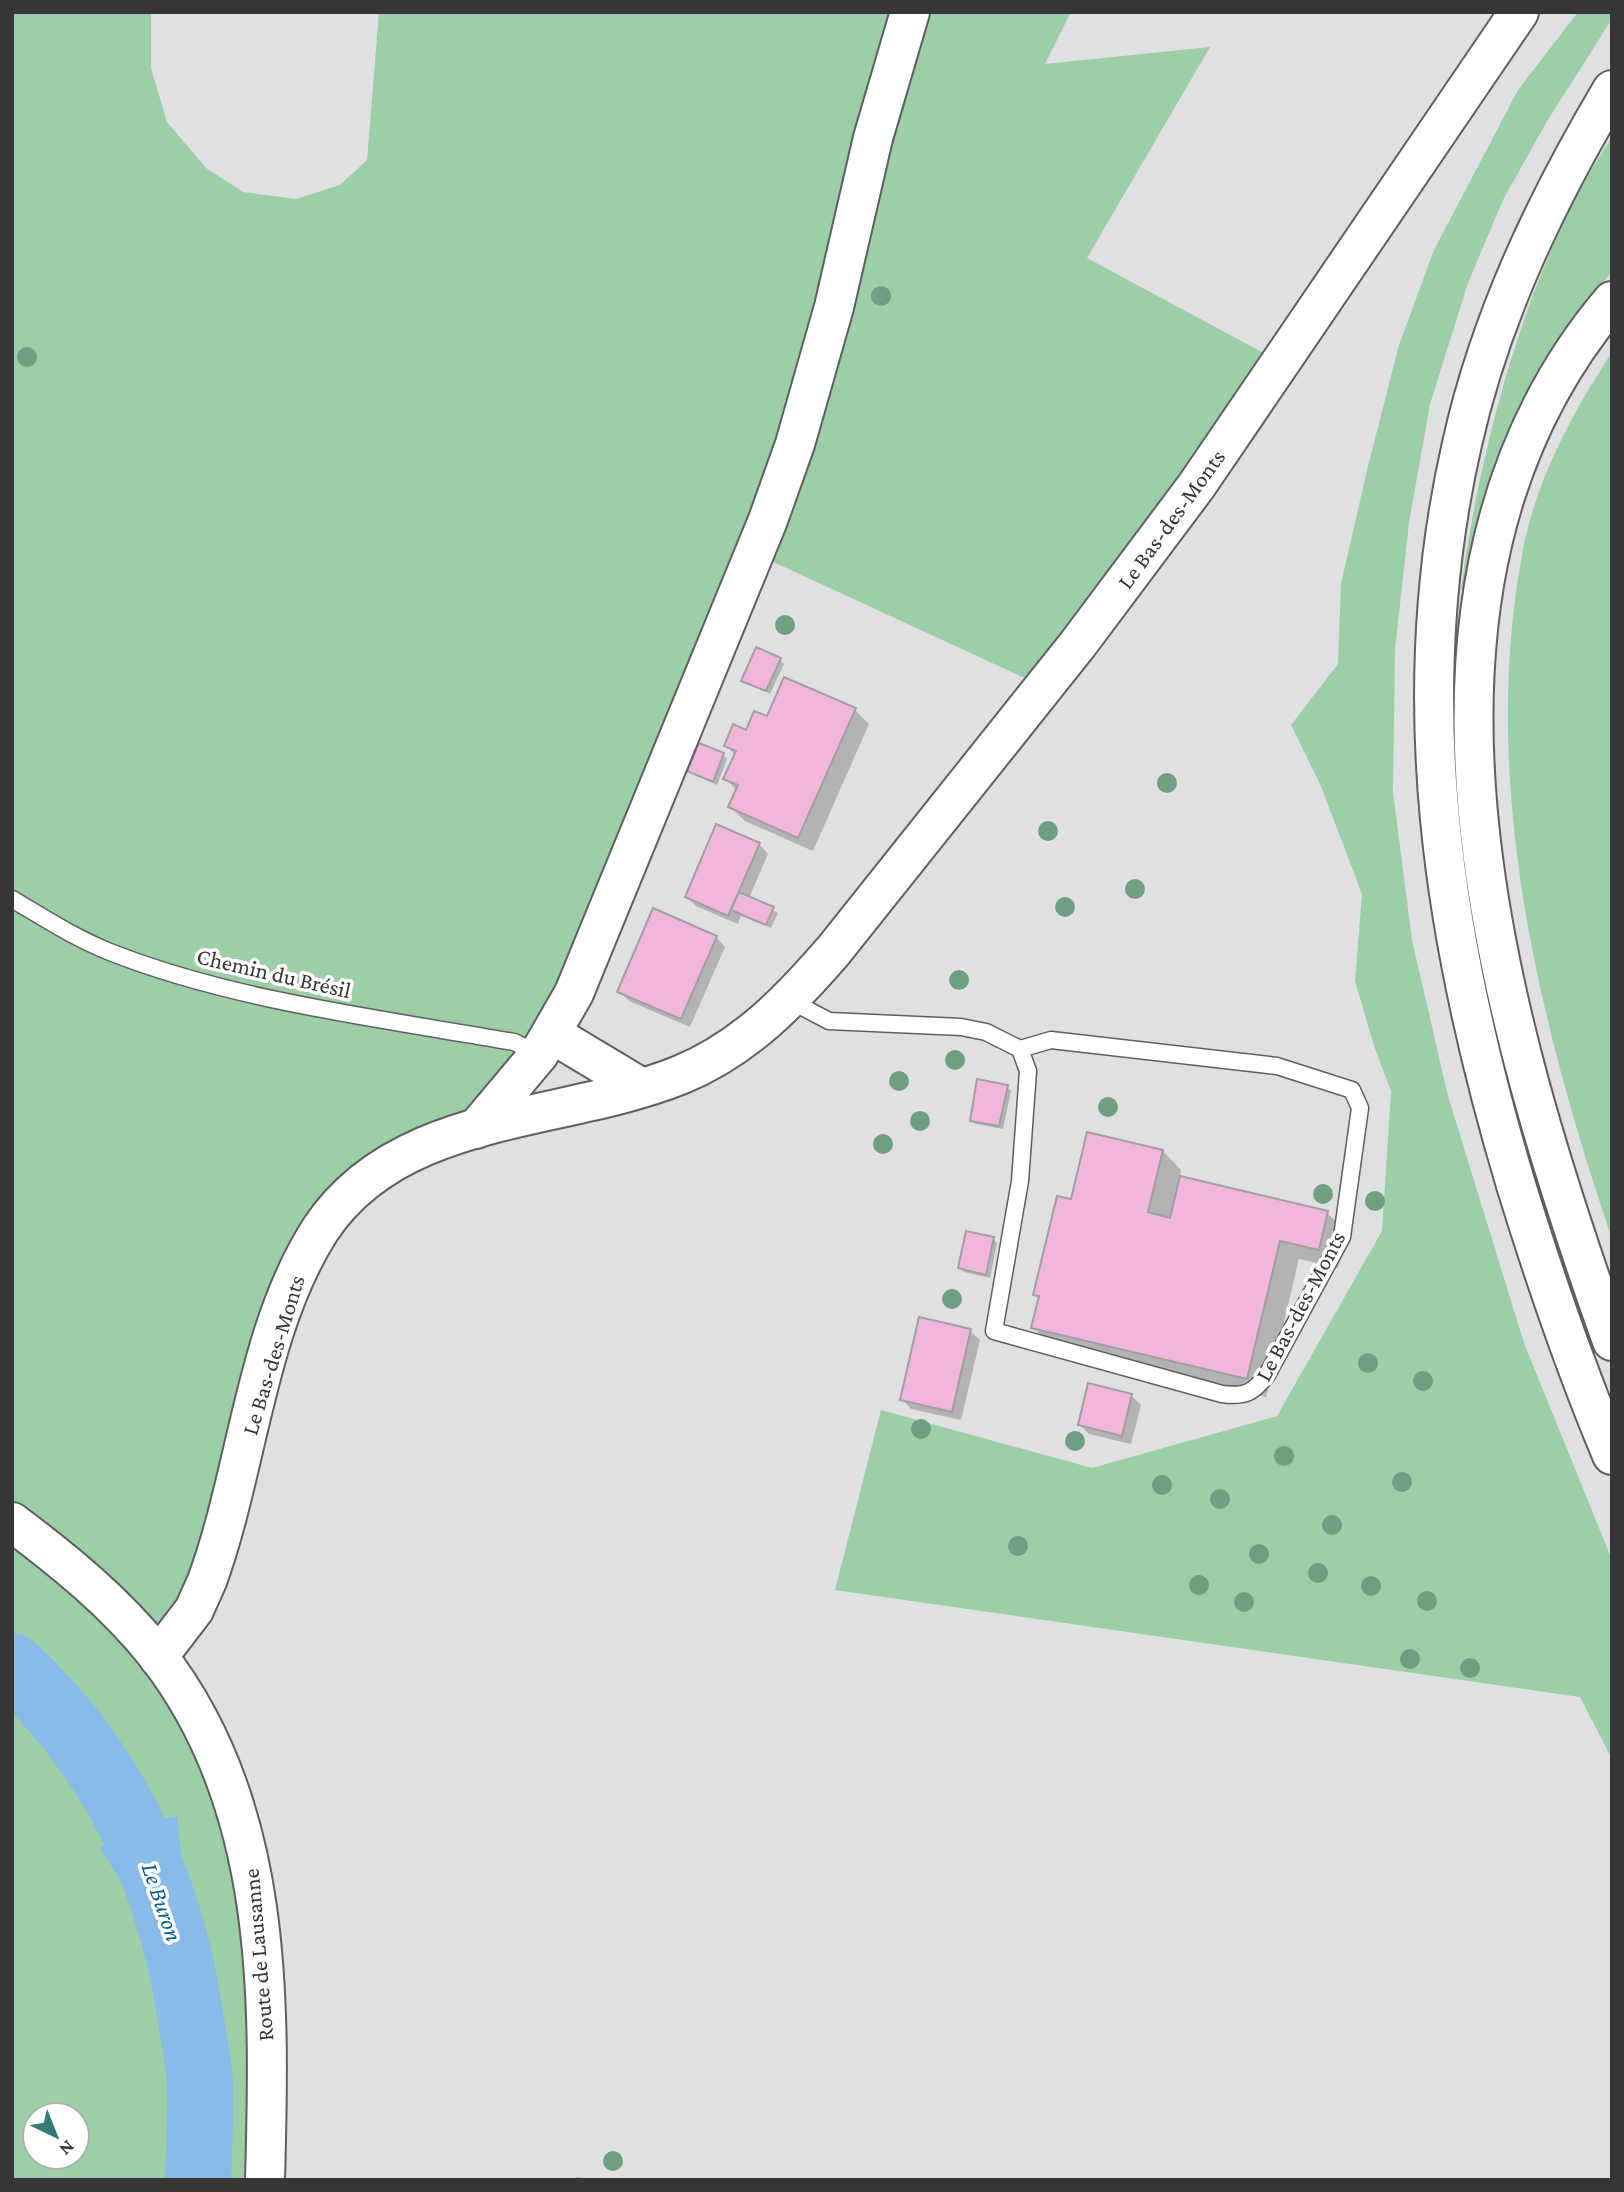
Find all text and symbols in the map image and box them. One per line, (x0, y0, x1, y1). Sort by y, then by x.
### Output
street label: Le Bas-des-Monts (1112, 444, 1230, 594)
street label: Chemin du Brésil (194, 943, 354, 1003)
street label: Le Bas-des-Monts (1250, 1227, 1350, 1385)
street label: Le Bas-des-Monts (236, 1272, 310, 1438)
water label: Le Buron (137, 1859, 188, 1945)
street label: Route de Lausanne (237, 1868, 279, 2042)
north arrow (21, 2101, 91, 2171)
text: N (55, 2136, 79, 2160)

